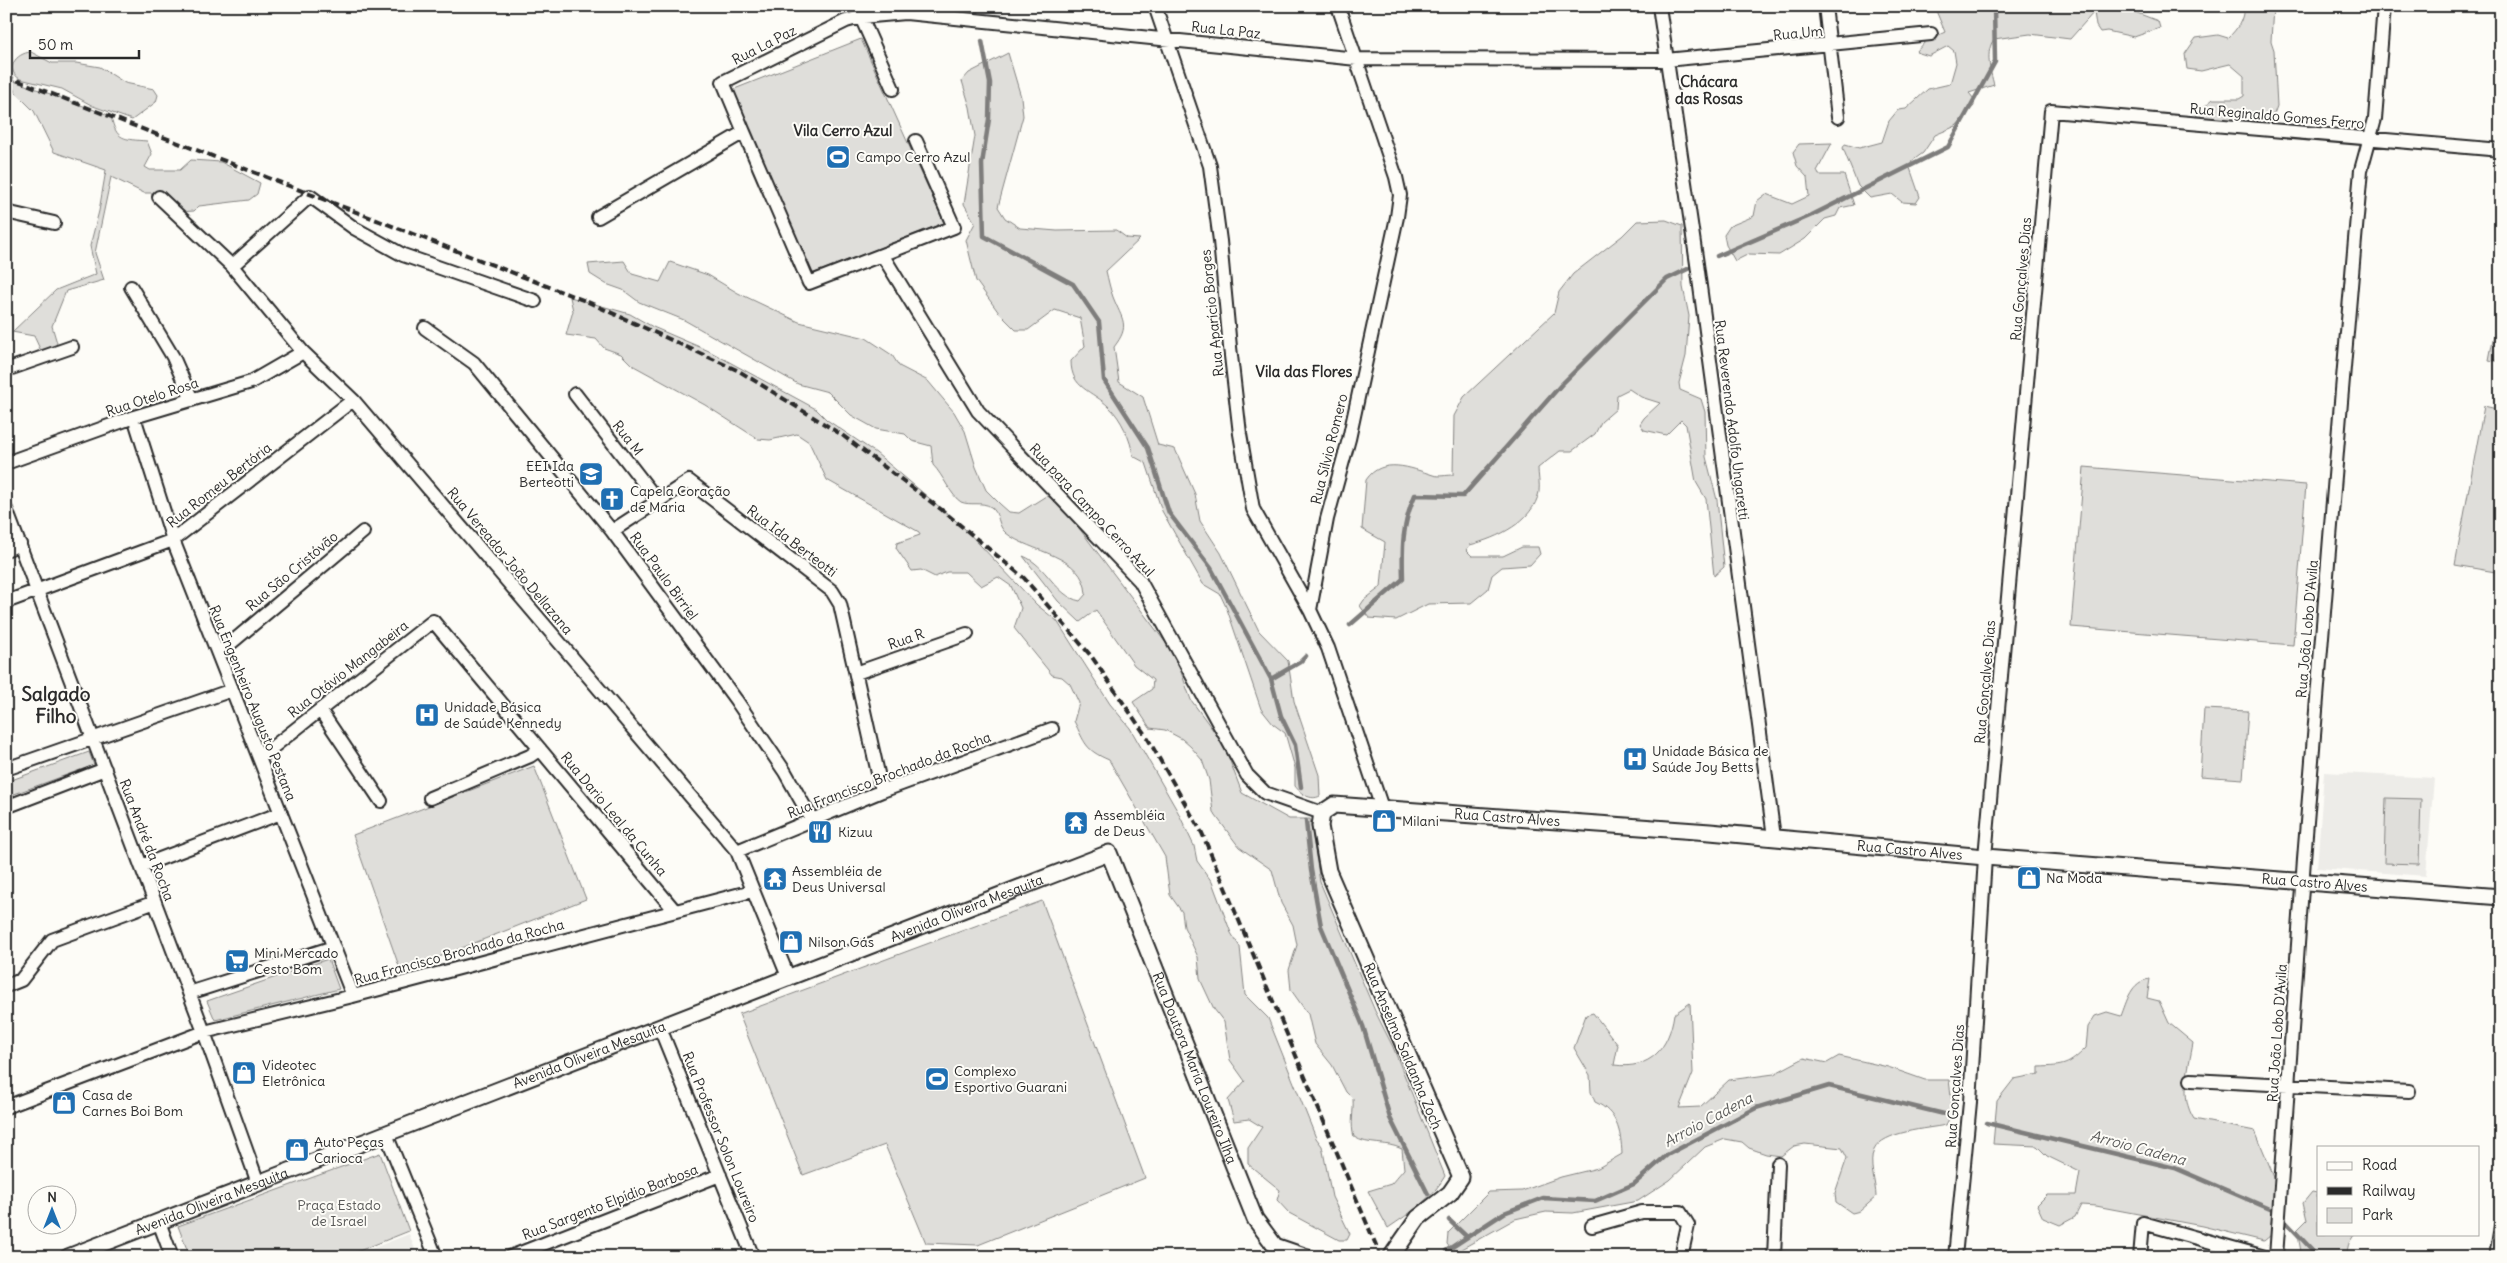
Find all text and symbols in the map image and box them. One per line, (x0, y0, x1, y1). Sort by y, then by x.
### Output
street label: Rua La Paz (1190, 17, 1262, 43)
street label: Rua La Paz (729, 21, 799, 69)
street label: Rua Um (1772, 22, 1824, 44)
scale bar (30, 28, 139, 60)
text: 50 m (38, 35, 73, 54)
district label: Chácara das Rosas (1675, 72, 1743, 108)
street label: Rua Reginaldo Gomes Ferro (2189, 99, 2365, 133)
district label: Vila Cerro Azul (794, 121, 892, 140)
sports icon: Campo Cerro Azul (825, 144, 851, 170)
place label: Campo Cerro Azul (856, 148, 970, 166)
street label: Rua Gonçalves Dias (2007, 216, 2035, 342)
street label: Rua Aparício Borges (1196, 248, 1228, 378)
street label: Rua Reverendo Adolfo Ungaretti (1711, 319, 1753, 521)
district label: Vila das Flores (1256, 362, 1353, 381)
street label: Rua Otelo Rosa (103, 374, 201, 420)
street label: Rua Sílvio Romero (1307, 392, 1351, 506)
street label: Rua M (609, 417, 647, 459)
street label: Rua Romeu Bertória (163, 438, 275, 532)
street label: Rua para Campo Cerro Azul (1026, 440, 1158, 580)
place label: EEI Ida Berteotti (519, 457, 574, 491)
school or university icon: EEI Ida Berteotti (578, 461, 604, 487)
place label: Capela Coração de Maria (630, 482, 730, 516)
street label: Rua Vereador João Dellazana (443, 484, 577, 638)
church icon: Capela Coração de Maria (599, 486, 625, 512)
street label: Rua Ida Berteotti (743, 501, 841, 581)
street label: Rua São Cristóvão (242, 527, 342, 615)
street label: Rua Paulo Birriel (626, 529, 702, 623)
street label: Rua João Lobo D'Avila (2292, 559, 2322, 699)
street label: Rua Engenheiro Augusto Pestana (205, 602, 301, 804)
street label: Rua Otávio Mangabeira (284, 616, 412, 722)
street label: Rua Gonçalves Dias (1971, 619, 1999, 745)
street label: Rua R (885, 624, 927, 654)
district label: Salgado Filho (22, 682, 91, 728)
place label: Unidade Básica de Saúde Kennedy (444, 698, 562, 732)
hospital icon: Unidade Básica de Saúde Kennedy (414, 702, 440, 728)
street label: Rua Francisco Brochado da Rocha (785, 728, 993, 822)
place label: Unidade Básica de Saúde Joy Betts (1652, 742, 1769, 776)
hospital icon: Unidade Básica de Saúde Joy Betts (1622, 746, 1648, 772)
street label: Rua Dario Leal da Cunha (557, 748, 671, 880)
street label: Rua André da Rocha (115, 776, 179, 904)
street label: Rua Castro Alves (1454, 805, 1561, 830)
place label: Assembléia de Deus (1094, 806, 1165, 840)
shop icon: Milani (1371, 808, 1397, 834)
temple icon: Assembléia de Deus (1063, 810, 1089, 836)
place label: Milani (1402, 812, 1439, 830)
restaurant icon: Kizuu (807, 819, 833, 845)
place label: Kizuu (838, 823, 873, 841)
street label: Rua Castro Alves (1856, 836, 1963, 864)
place label: Assembléia de Deus Universal (792, 862, 886, 896)
shop icon: Na Moda (2016, 865, 2042, 891)
temple icon: Assembléia de Deus Universal (762, 866, 788, 892)
place label: Na Moda (2046, 869, 2102, 887)
street label: Rua Castro Alves (2261, 869, 2368, 896)
street label: Avenida Oliveira Mesquita (888, 870, 1046, 946)
street label: Rua Francisco Brochado da Rocha (352, 915, 566, 989)
shop icon: Nilson Gás (778, 929, 804, 955)
place label: Nilson Gás (808, 933, 874, 951)
place label: Mini Mercado Cesto Bom (254, 944, 339, 978)
supermarket icon: Mini Mercado Cesto Bom (224, 948, 250, 974)
street label: Rua Anselmo Saldanha Zoch (1360, 960, 1446, 1132)
street label: Rua João Lobo D'Avila (2263, 963, 2291, 1103)
street label: Rua Doutora Maria Loureiro Ilha (1148, 969, 1241, 1166)
street label: Avenida Oliveira Mesquita (510, 1017, 668, 1093)
street label: Rua Gonçalves Dias (1942, 1024, 1968, 1148)
street label: Rua Professor Solon Loureiro (678, 1049, 764, 1225)
place label: Videotec Eletrônica (262, 1056, 325, 1090)
shop icon: Videotec Eletrônica (231, 1060, 257, 1086)
place label: Complexo Esportivo Guarani (954, 1062, 1067, 1096)
sports icon: Complexo Esportivo Guarani (924, 1066, 950, 1092)
place label: Casa de Carnes Boi Bom (82, 1086, 183, 1120)
water label: Arroio Cadena (1660, 1088, 1757, 1151)
shop icon: Casa de Carnes Boi Bom (51, 1090, 77, 1116)
water label: Arroio Cadena (2088, 1126, 2189, 1170)
place label: Auto Peças Carioca (314, 1133, 384, 1167)
shop icon: Auto Peças Carioca (284, 1137, 310, 1163)
legend (2317, 1146, 2480, 1236)
text: Road (2362, 1155, 2397, 1174)
street label: Rua Sargento Elpídio Barbosa (520, 1160, 700, 1244)
street label: Avenida Oliveira Mesquita (133, 1163, 291, 1239)
text: Railway (2362, 1181, 2416, 1200)
north arrow (28, 1186, 78, 1236)
text: N (47, 1188, 57, 1206)
park label: Praça Estado de Israel (297, 1196, 381, 1230)
text: Park (2362, 1205, 2393, 1224)

